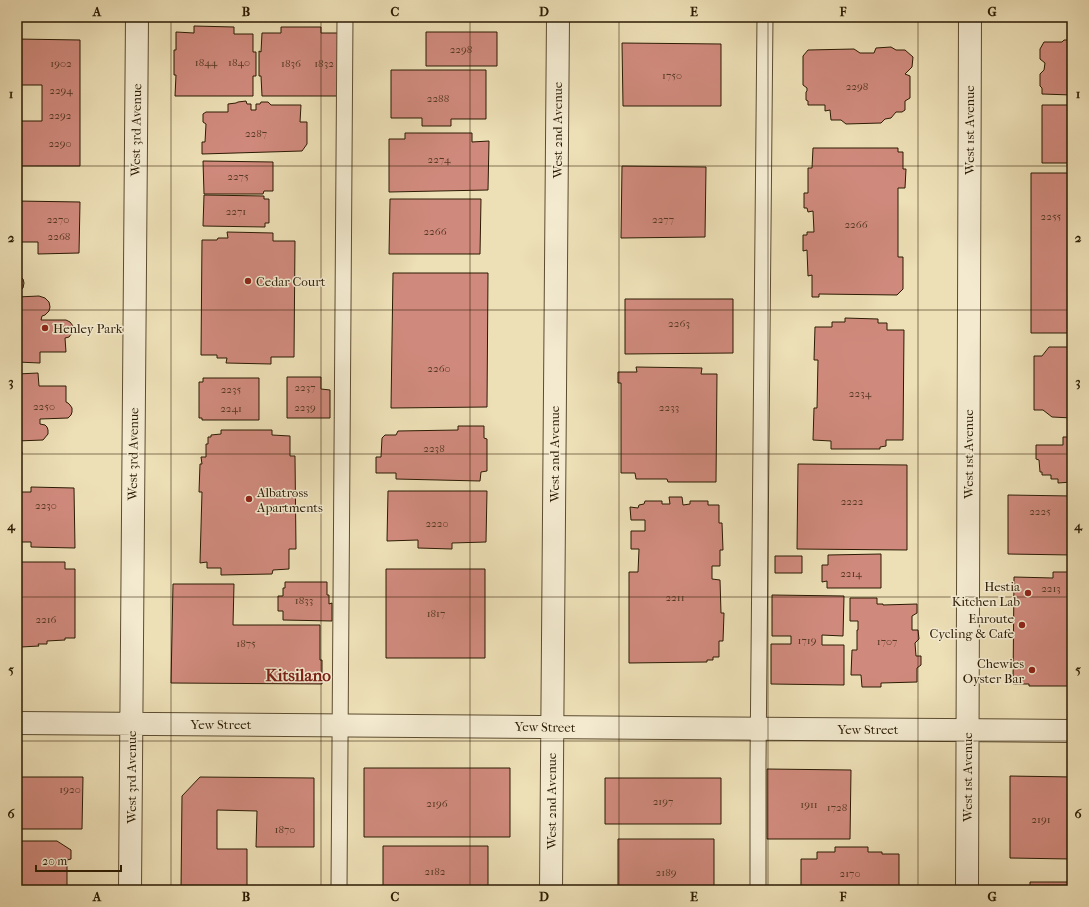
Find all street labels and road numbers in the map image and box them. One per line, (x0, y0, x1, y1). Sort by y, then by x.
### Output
street label: West 2nd Avenue (550, 81, 565, 179)
street label: West 3rd Avenue (128, 83, 144, 178)
street label: West 1st Avenue (962, 85, 977, 176)
street label: West 2nd Avenue (547, 405, 562, 503)
street label: West 3rd Avenue (125, 407, 141, 502)
street label: West 1st Avenue (961, 409, 976, 500)
street label: Yew Street (190, 717, 252, 732)
street label: Yew Street (513, 719, 576, 735)
street label: Yew Street (837, 722, 899, 737)
street label: West 3rd Avenue (124, 730, 139, 825)
street label: West 1st Avenue (960, 732, 975, 823)
street label: West 2nd Avenue (544, 752, 559, 850)

